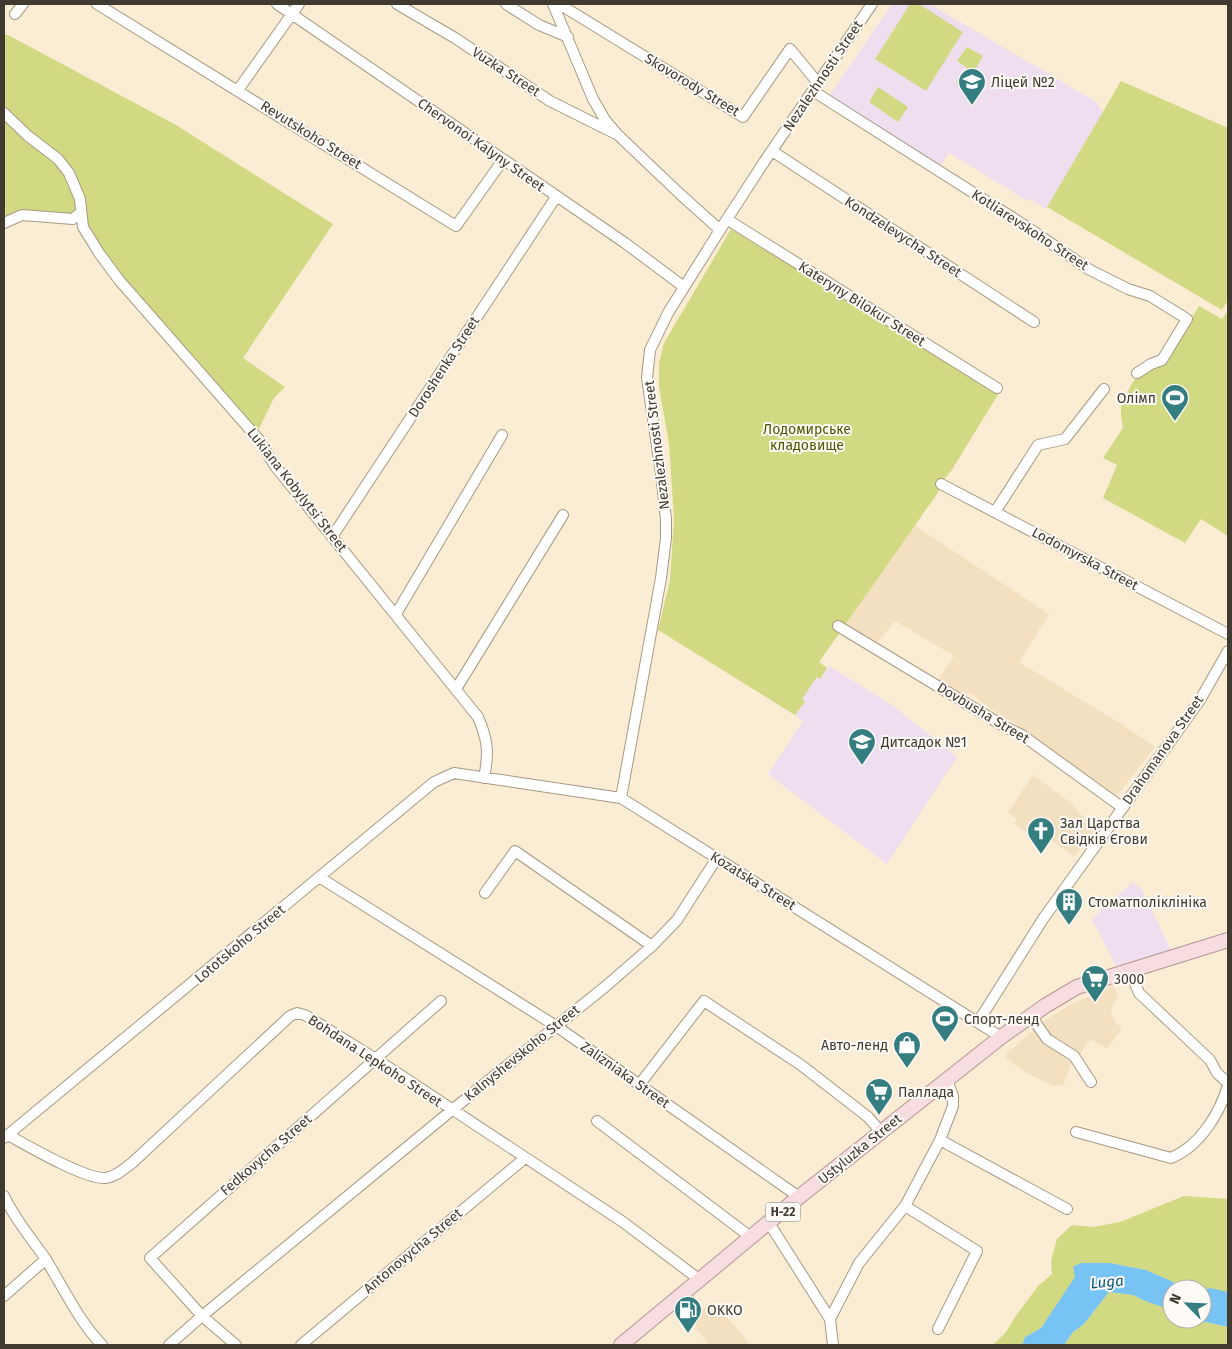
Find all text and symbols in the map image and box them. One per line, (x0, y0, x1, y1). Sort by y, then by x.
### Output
street label: Nezalezhnosti Street (780, 17, 867, 135)
street label: Vuzka Street (469, 44, 544, 101)
street label: Skovorody Street (641, 50, 743, 121)
school or university icon: Ліцей №2 (957, 67, 987, 106)
place label: Ліцей №2 (991, 74, 1055, 91)
street label: Chervonoi Kalyny Street (414, 95, 549, 196)
street label: Revutskoho Street (257, 97, 365, 173)
street label: Kotliarevskoho Street (968, 186, 1092, 275)
street label: Kondzelevycha Street (841, 193, 965, 282)
street label: Kateryny Bilokur Street (795, 258, 929, 350)
street label: Doroshenka Street (405, 312, 484, 421)
street label: Nezalezhnosti Street (641, 379, 673, 511)
sports icon: Олімп (1160, 383, 1190, 422)
place label: Олімп (1117, 390, 1156, 407)
park label: Лодомирське кладовище (763, 421, 851, 454)
street label: Lukiana Kobylytsi Street (243, 425, 351, 556)
street label: Lodomyrska Street (1029, 524, 1142, 595)
street label: Dovbusha Street (934, 679, 1033, 748)
street label: Drahomanova Street (1119, 691, 1208, 808)
school or university icon: Дитсадок №1 (847, 727, 877, 766)
place label: Дитсадок №1 (880, 734, 967, 751)
place label: Зал Царства Свідків Єгови (1060, 815, 1148, 848)
church icon: Зал Царства Свідків Єгови (1026, 816, 1056, 855)
street label: Kozatska Street (707, 848, 800, 915)
building icon: Стоматполіклініка (1054, 887, 1084, 926)
place label: Стоматполіклініка (1088, 894, 1207, 911)
street label: Lototskoho Street (191, 901, 289, 987)
supermarket icon: 3000 (1080, 964, 1110, 1003)
place label: 3000 (1114, 971, 1145, 988)
street label: Kalnyshevskoho Street (461, 1001, 584, 1105)
sports icon: Спорт-ленд (930, 1004, 960, 1043)
street label: Bohdana Lepkoho Street (305, 1011, 446, 1111)
place label: Спорт-ленд (964, 1011, 1039, 1028)
shop icon: Авто-ленд (892, 1030, 922, 1069)
place label: Авто-ленд (821, 1037, 888, 1054)
street label: Zalizniaka Street (577, 1038, 674, 1113)
supermarket icon: Паллада (864, 1077, 894, 1116)
place label: Паллада (898, 1084, 954, 1101)
street label: Fedkovycha Street (217, 1110, 316, 1199)
street label: Ustyluzka Street (815, 1110, 906, 1188)
road number: Н-22 (766, 1202, 800, 1222)
street label: Antonovycha Street (360, 1204, 466, 1297)
water label: Luga (1090, 1272, 1124, 1292)
north arrow (1162, 1279, 1212, 1329)
text: N (1166, 1291, 1185, 1307)
fuel station icon: OKKO (673, 1295, 703, 1334)
place label: OKKO (707, 1302, 743, 1319)

